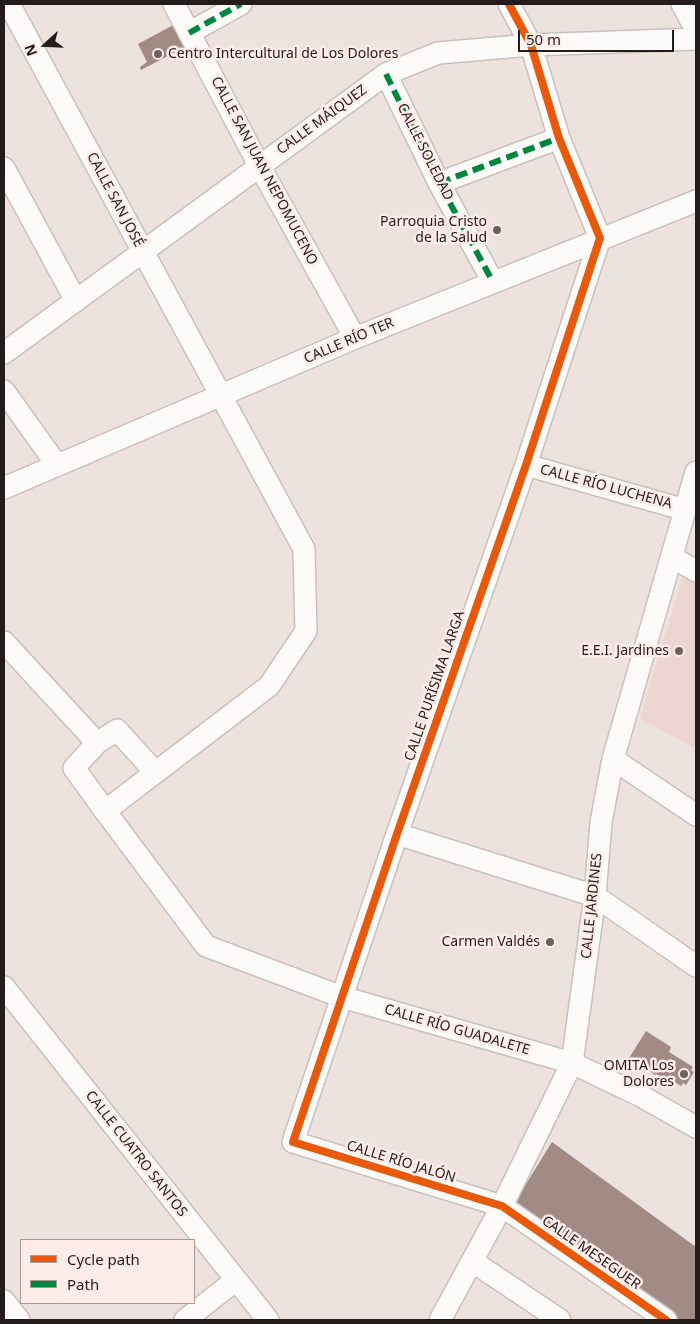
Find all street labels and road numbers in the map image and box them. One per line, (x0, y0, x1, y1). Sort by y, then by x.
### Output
street label: CALLE SAN JUAN NEPOMUCENO (207, 74, 321, 268)
street label: CALLE MÁIQUEZ (274, 82, 370, 158)
street label: CALLE SOLEDAD (393, 101, 457, 203)
street label: CALLE SAN JOSÉ (83, 150, 147, 250)
street label: CALLE RÍO TER (301, 314, 397, 368)
street label: CALLE RÍO LUCHENA (538, 461, 674, 513)
street label: CALLE PURÍSIMA LARGA (401, 609, 469, 763)
street label: CALLE JARDINES (578, 852, 606, 960)
street label: CALLE RÍO GUADALETE (382, 1001, 532, 1059)
street label: CALLE CUATRO SANTOS (82, 1088, 190, 1220)
street label: CALLE RÍO JALÓN (344, 1137, 458, 1187)
street label: CALLE MESEGUER (538, 1213, 644, 1293)

